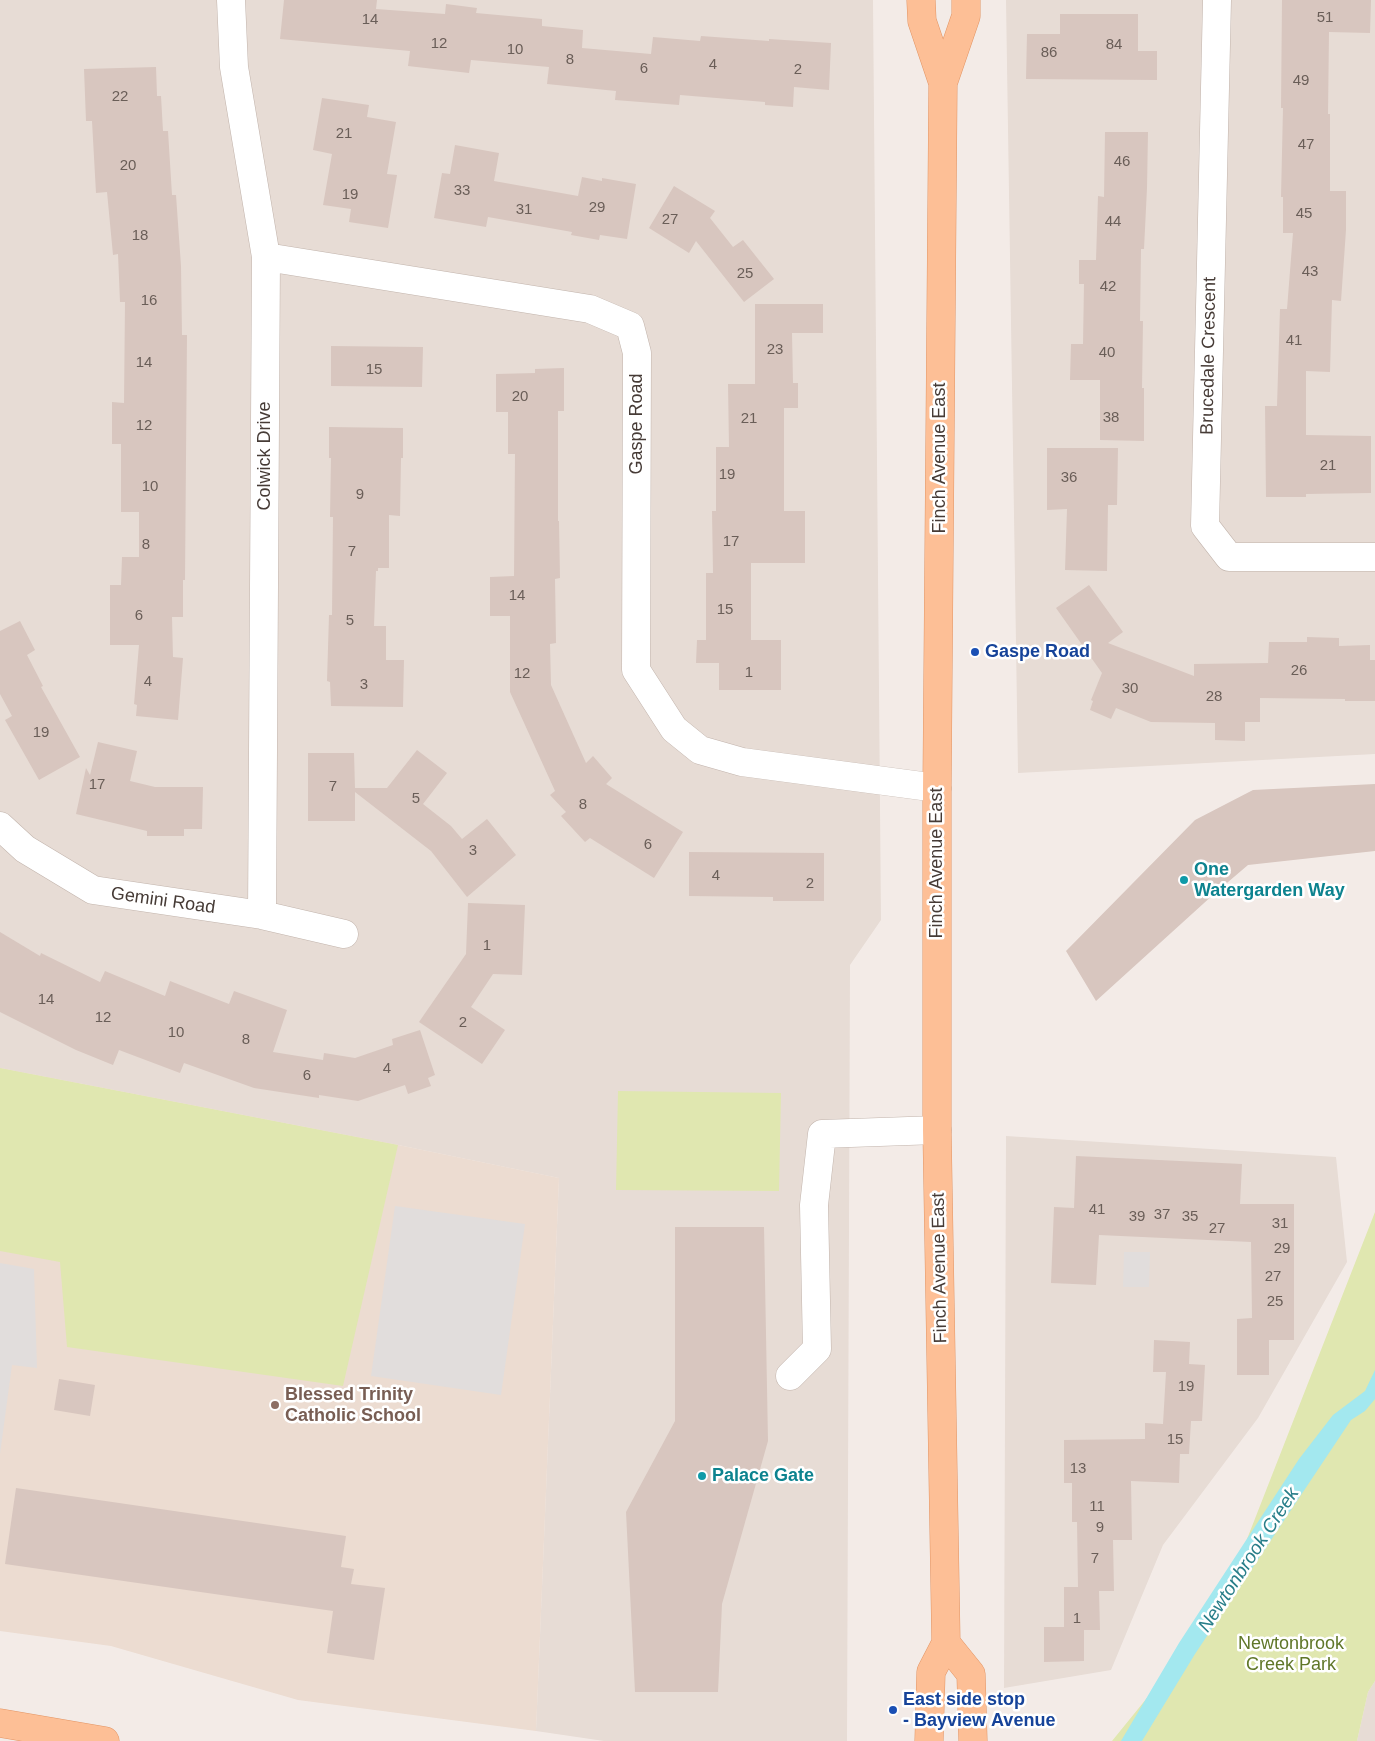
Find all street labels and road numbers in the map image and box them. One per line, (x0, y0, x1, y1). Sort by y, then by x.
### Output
street label: Brucedale Crescent (1197, 277, 1221, 435)
street label: Gaspe Road (626, 373, 648, 475)
street label: Finch Avenue East (929, 383, 951, 533)
street label: Colwick Drive (254, 401, 276, 511)
street label: Finch Avenue East (926, 788, 948, 938)
street label: Gemini Road (109, 883, 217, 919)
street label: Finch Avenue East (928, 1192, 952, 1344)

